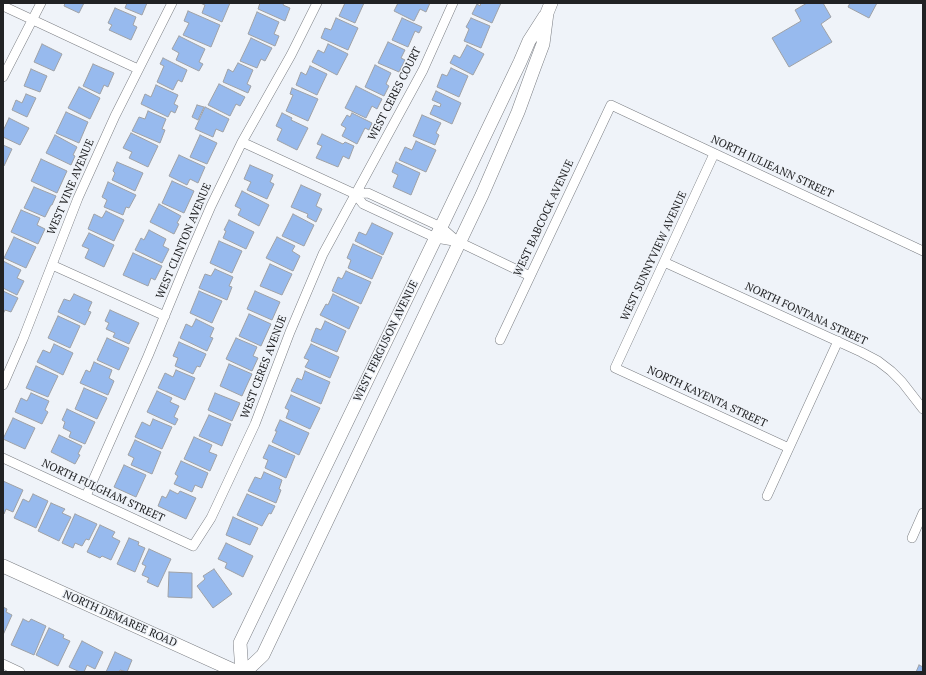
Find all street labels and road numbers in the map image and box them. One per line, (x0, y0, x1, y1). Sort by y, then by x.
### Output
street label: WEST CERES COURT (366, 45, 424, 143)
street label: NORTH JULIEANN STREET (709, 133, 835, 201)
street label: WEST VINE AVENUE (45, 137, 97, 237)
street label: WEST BABCOCK AVENUE (511, 158, 577, 278)
street label: WEST CLINTON AVENUE (154, 181, 214, 301)
street label: WEST SUNNYVIEW AVENUE (618, 189, 690, 323)
street label: WEST FERGUSON AVENUE (351, 278, 421, 404)
street label: NORTH FONTANA STREET (743, 280, 869, 348)
street label: WEST CERES AVENUE (238, 313, 290, 421)
street label: NORTH KAYENTA STREET (645, 363, 769, 431)
street label: NORTH FULGHAM STREET (40, 457, 166, 525)
street label: NORTH DEMAREE ROAD (61, 588, 179, 650)

